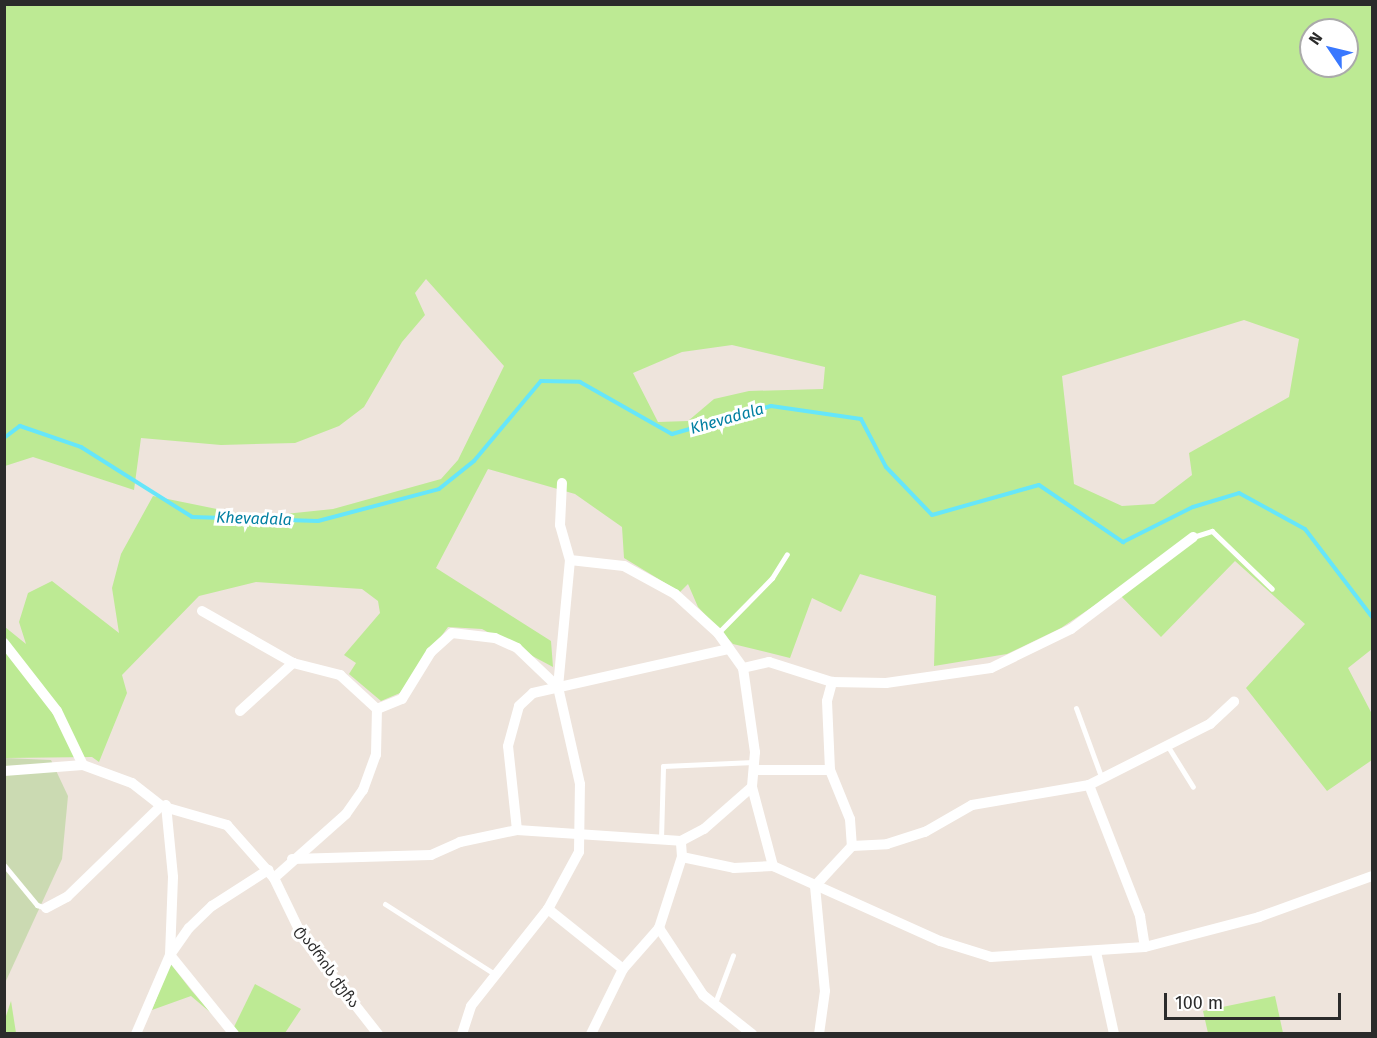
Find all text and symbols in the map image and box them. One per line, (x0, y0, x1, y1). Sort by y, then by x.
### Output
north arrow (1299, 18, 1359, 78)
text: N (1305, 29, 1326, 48)
water label: Khevadala (688, 399, 766, 439)
water label: Khevadala (216, 508, 292, 530)
street label: ტაძრის ქუჩა (291, 922, 363, 1012)
scale bar (1167, 981, 1344, 1019)
text: 100 m (1175, 992, 1223, 1014)

